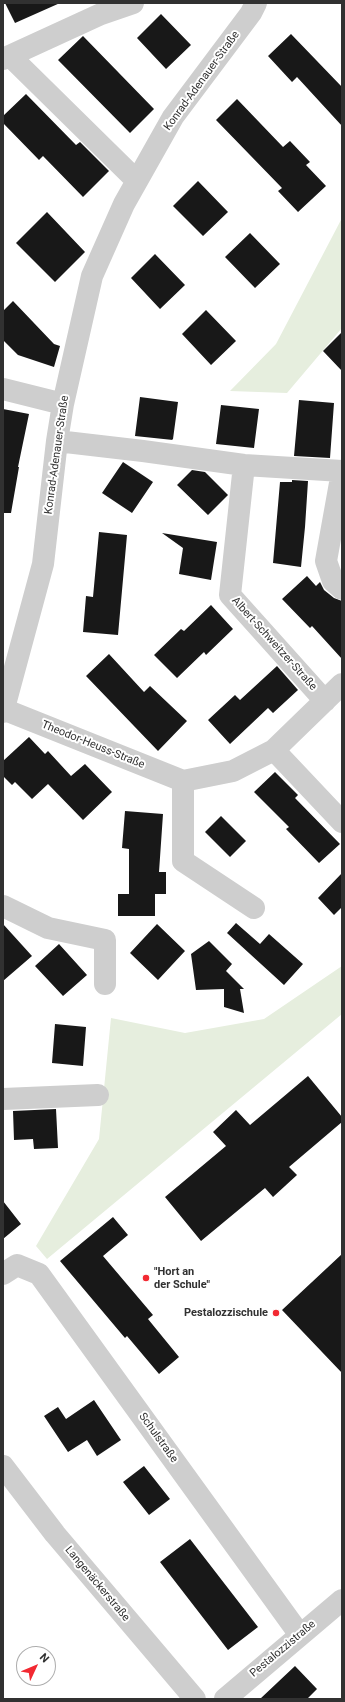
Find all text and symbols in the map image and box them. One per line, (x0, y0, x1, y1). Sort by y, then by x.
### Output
street label: Konrad-Adenauer-Straße (161, 29, 243, 133)
street label: Konrad-Adenauer-Straße (42, 395, 72, 515)
street label: Albert-Schweitzer-Straße (229, 595, 319, 693)
street label: Theodor-Heuss-Straße (39, 718, 147, 772)
place label: "Hort an der Schule" (154, 1265, 210, 1291)
marker: "Hort an der Schule" (141, 1273, 151, 1283)
place label: Pestalozzischule (184, 1306, 268, 1320)
marker: Pestalozzischule (271, 1308, 281, 1318)
street label: Schulstraße (136, 1411, 180, 1465)
street label: Langenäckerstraße (62, 1544, 132, 1624)
street label: Pestalozzistraße (248, 1618, 318, 1680)
north arrow (16, 1646, 56, 1686)
text: N (37, 1651, 52, 1665)

